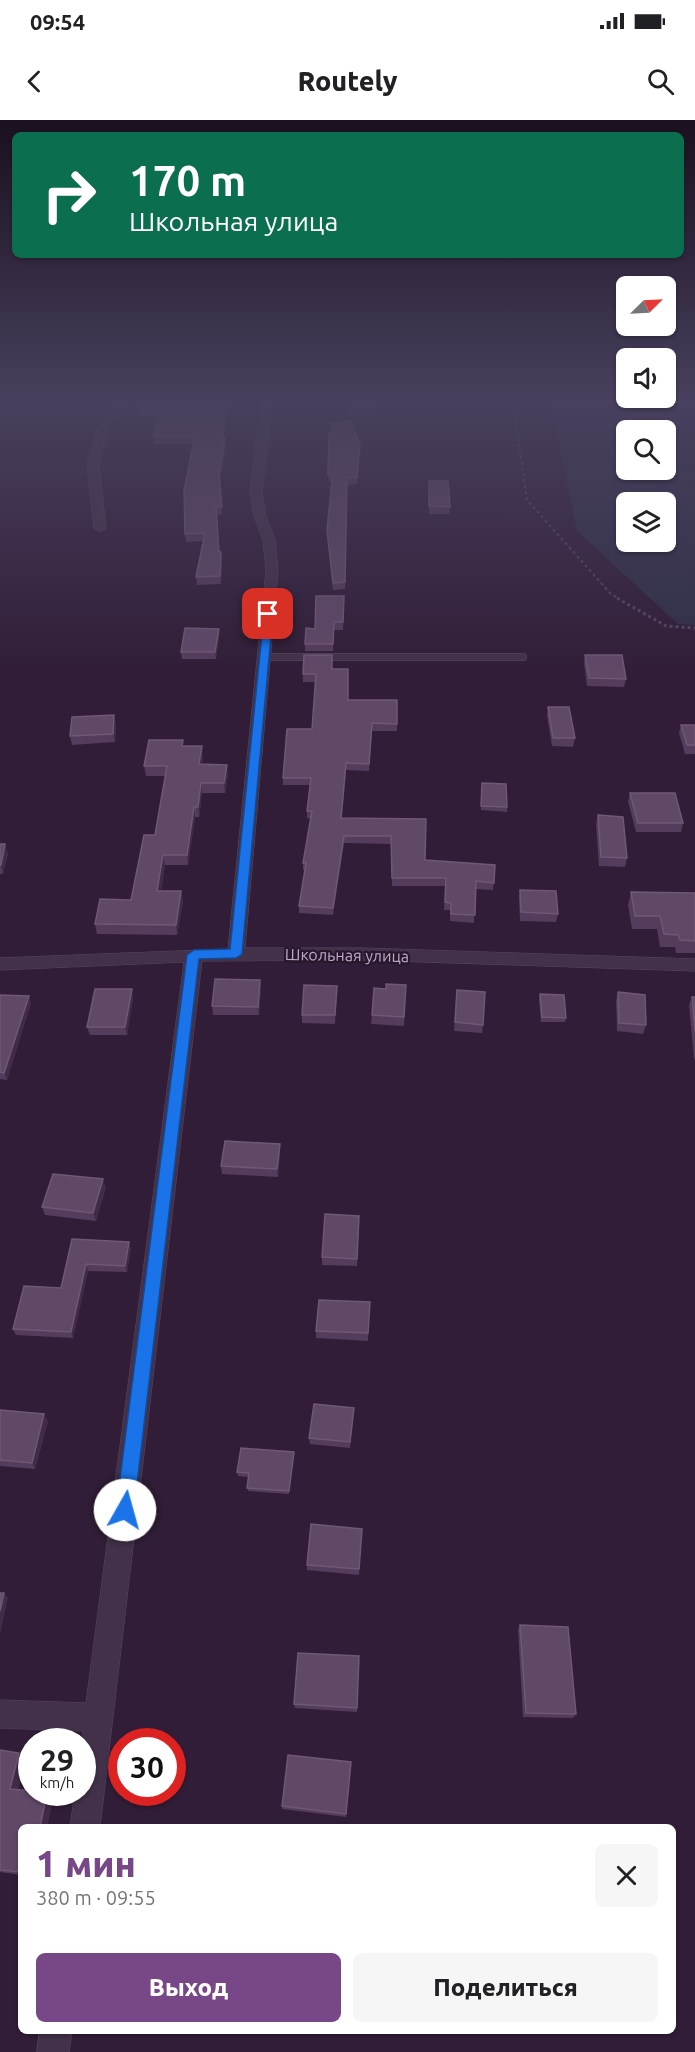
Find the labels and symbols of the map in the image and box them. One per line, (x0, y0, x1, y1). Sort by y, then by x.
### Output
north arrow (616, 276, 676, 336)
pin (242, 588, 293, 639)
street label: Школьная улица (285, 945, 409, 965)
position arrow (93, 1478, 157, 1542)
speed limit sign: 30 (108, 1728, 186, 1806)

